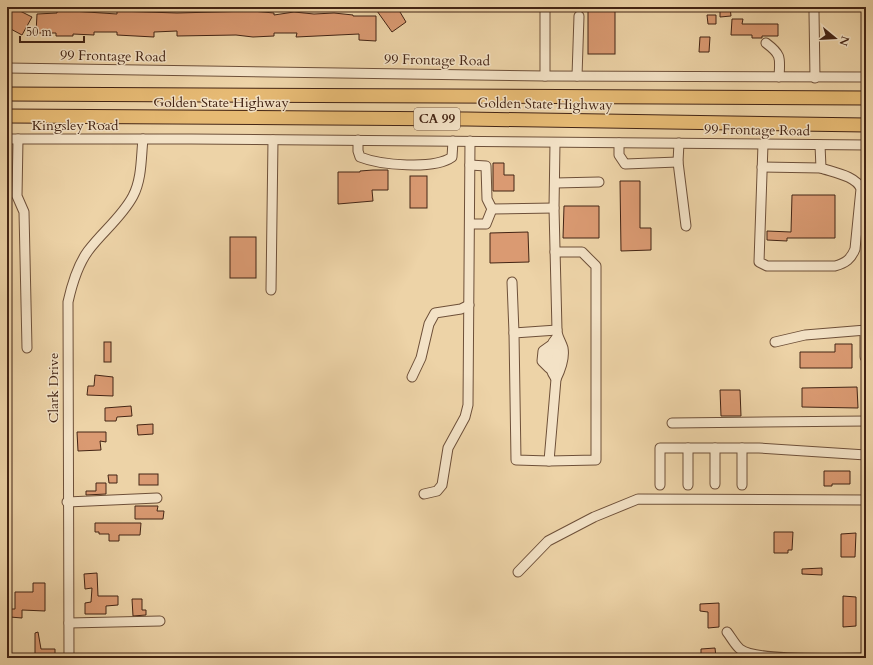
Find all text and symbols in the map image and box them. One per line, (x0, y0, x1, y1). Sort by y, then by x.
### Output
scale bar (20, 18, 84, 44)
north arrow (815, 18, 855, 58)
text: 50 m (26, 24, 53, 40)
text: N (835, 34, 853, 48)
street label: 99 Frontage Road (60, 46, 167, 66)
street label: 99 Frontage Road (384, 50, 491, 70)
street label: Golden State Highway (153, 93, 289, 112)
street label: Golden State Highway (477, 93, 614, 115)
road number: CA 99 (414, 108, 460, 130)
street label: Kingsley Road (32, 116, 119, 135)
street label: 99 Frontage Road (704, 120, 811, 140)
street label: Clark Drive (44, 353, 63, 423)

